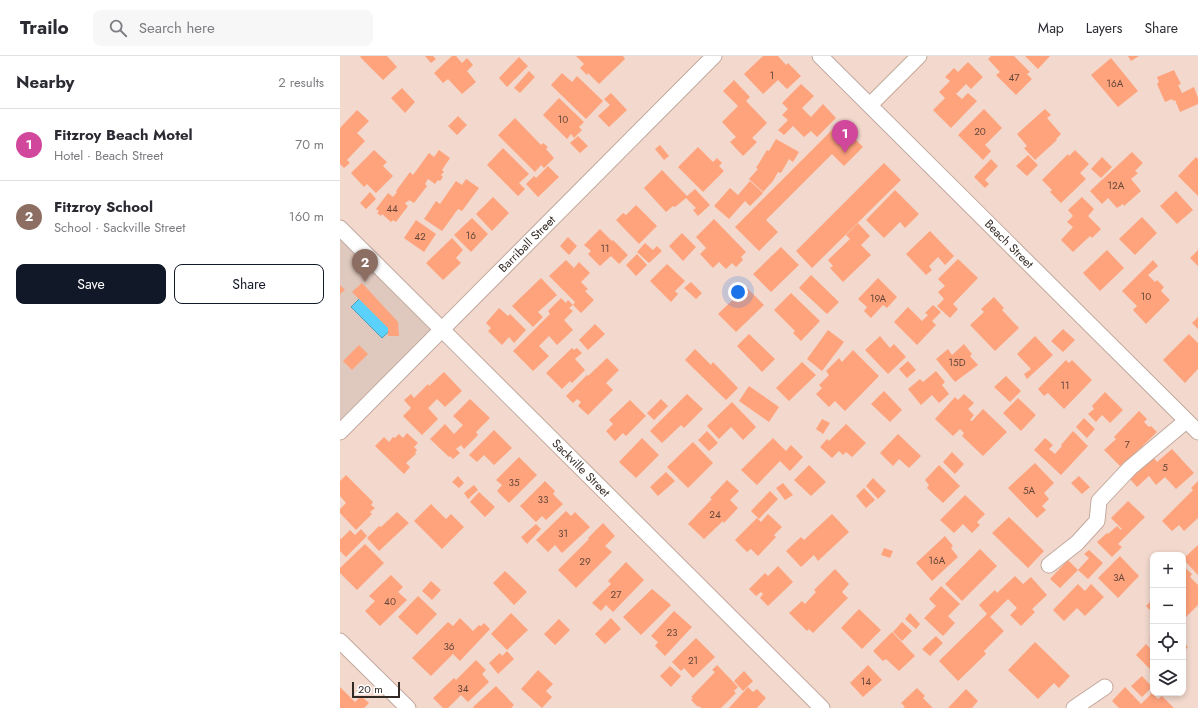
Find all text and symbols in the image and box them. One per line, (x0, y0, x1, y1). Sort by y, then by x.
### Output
search box (93, 10, 373, 46)
text: Trailo (20, 14, 69, 41)
icon: search (107, 17, 129, 39)
text: Search here (139, 17, 215, 39)
text: Map (1038, 18, 1064, 38)
text: Layers (1086, 18, 1122, 38)
text: Share (1144, 18, 1178, 38)
house number: 1 (770, 68, 774, 83)
text: Nearby (16, 70, 74, 94)
house number: 47 (1008, 70, 1020, 85)
text: 2 results (278, 73, 324, 92)
house number: 16A (1107, 76, 1124, 91)
house number: 10 (558, 112, 568, 127)
pin: 1 (832, 120, 858, 153)
text: Fitzroy Beach Motel (54, 124, 193, 146)
house number: 20 (974, 124, 986, 139)
text: 1 (26, 135, 32, 154)
text: 70 m (295, 135, 324, 154)
text: Hotel · Beach Street (54, 146, 163, 165)
house number: 12A (1108, 178, 1125, 193)
text: Fitzroy School (54, 196, 153, 218)
house number: 44 (386, 201, 398, 216)
text: 2 (25, 207, 33, 226)
text: 160 m (289, 207, 324, 226)
street label: Barriball Street (494, 211, 560, 277)
street label: Beach Street (980, 215, 1038, 273)
text: School · Sackville Street (54, 218, 185, 237)
house number: 16 (466, 228, 476, 243)
house number: 42 (414, 229, 426, 244)
house number: 11 (601, 241, 610, 256)
pin: 2 (352, 249, 378, 282)
button: Save (16, 264, 166, 304)
button: Share (174, 264, 324, 304)
your location (728, 282, 748, 302)
house number: 10 (1141, 289, 1151, 304)
house number: 19A (870, 291, 886, 306)
house number: 15D (949, 355, 966, 370)
house number: 11 (1061, 378, 1070, 393)
street label: Sackville Street (548, 435, 614, 501)
house number: 7 (1124, 437, 1130, 452)
house number: 5 (1162, 460, 1168, 475)
house number: 35 (508, 475, 520, 490)
house number: 5A (1023, 483, 1036, 498)
house number: 33 (538, 492, 549, 507)
house number: 24 (709, 507, 721, 522)
house number: 31 (558, 526, 568, 541)
map controls (1150, 552, 1186, 696)
button: + (1150, 552, 1186, 588)
house number: 16A (929, 553, 946, 568)
house number: 29 (579, 554, 591, 569)
house number: 3A (1113, 570, 1125, 585)
house number: 27 (611, 587, 622, 602)
button: − (1150, 588, 1186, 624)
house number: 40 (384, 594, 396, 609)
button: locate (1150, 624, 1186, 660)
house number: 23 (666, 625, 678, 640)
house number: 36 (443, 639, 455, 654)
house number: 21 (688, 653, 698, 668)
button: layers (1150, 660, 1186, 696)
house number: 14 (861, 674, 871, 689)
scale bar (352, 680, 400, 699)
text: 20 m (358, 681, 383, 697)
house number: 34 (457, 681, 469, 696)

